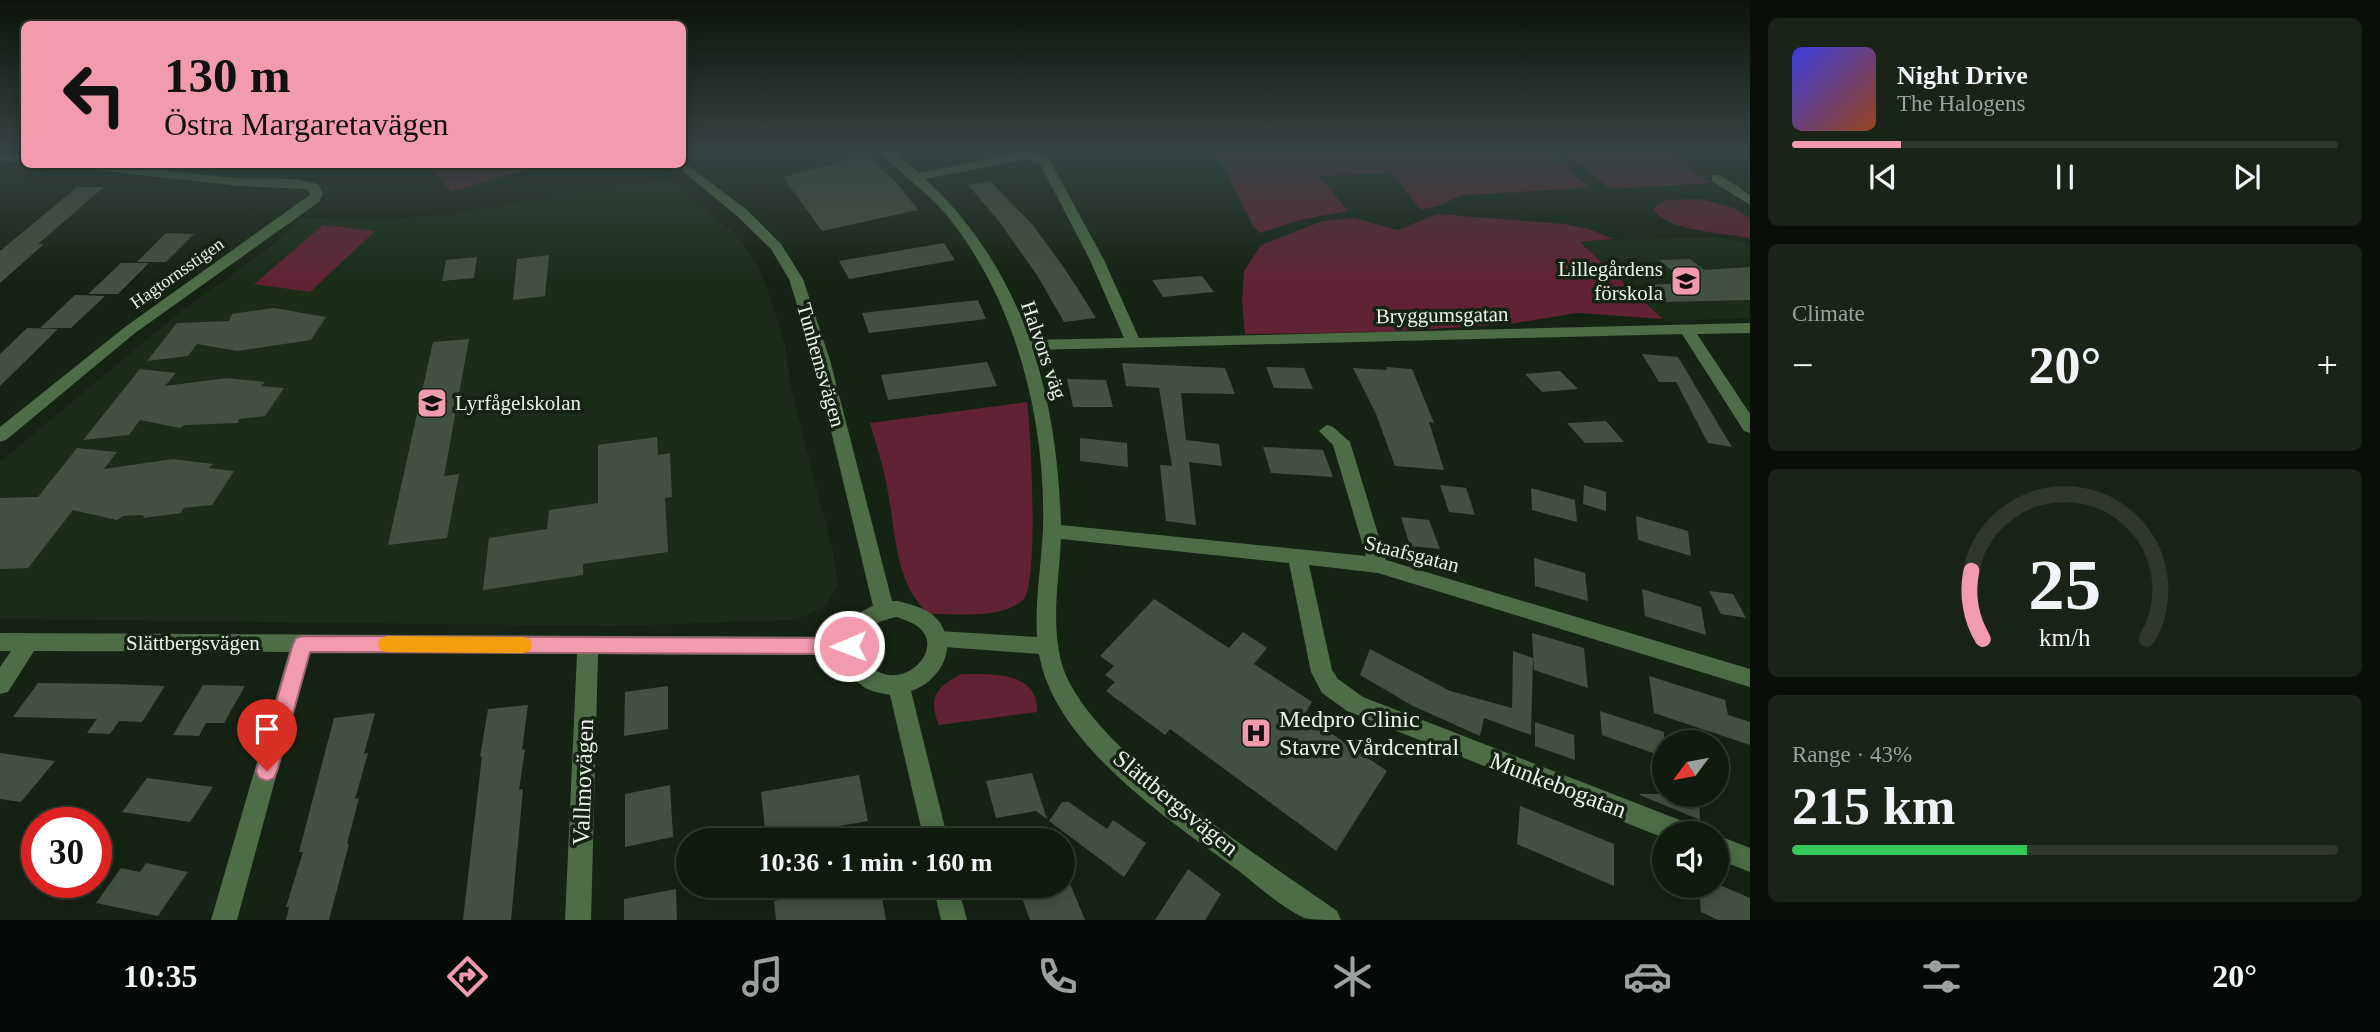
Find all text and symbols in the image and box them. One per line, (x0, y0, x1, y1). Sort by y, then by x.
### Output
text: 130 m (164, 48, 291, 103)
icon: left (49, 49, 140, 140)
text: Night Drive (1897, 61, 2028, 90)
text: The Halogens (1897, 91, 2025, 116)
text: Östra Margaretavägen (164, 106, 449, 142)
icon: previous (1864, 158, 1902, 196)
icon: pause (2046, 158, 2084, 196)
icon: next (2228, 158, 2266, 196)
street label: Hagtornsstigen (127, 234, 227, 312)
place label: Lillegårdens förskola (1558, 257, 1664, 305)
school or university icon: Lillegårdens förskola (1669, 264, 1703, 298)
street label: Halvors väg (1016, 298, 1072, 403)
street label: Tunhemsvägen (792, 300, 850, 430)
text: Climate (1792, 301, 1865, 326)
street label: Bryggumsgatan (1375, 302, 1509, 328)
text: 20° (2029, 337, 2101, 394)
text: − (1792, 344, 1813, 386)
text: + (2317, 344, 2338, 386)
school or university icon: Lyrfågelskolan (415, 386, 449, 420)
place label: Lyrfågelskolan (455, 391, 581, 415)
street label: Staafsgatan (1362, 531, 1462, 577)
text: 25 (2029, 544, 2101, 625)
position arrow (812, 609, 886, 683)
text: km/h (2039, 624, 2091, 651)
street label: Slättbergsvägen (126, 631, 260, 655)
pin (237, 699, 297, 771)
place label: Medpro Clinic Stavre Vårdcentral (1279, 706, 1459, 760)
icon: arrive (248, 710, 286, 748)
hospital icon: Medpro Clinic Stavre Vårdcentral (1239, 716, 1273, 750)
street label: Vallmovägen (568, 718, 598, 846)
north arrow (1652, 730, 1729, 807)
map controls (1652, 730, 1729, 898)
text: Range · 43% (1792, 742, 1912, 767)
street label: Slättbergsvägen (1108, 745, 1244, 861)
street label: Munkebogatan (1486, 747, 1630, 823)
text: 215 km (1792, 778, 1955, 835)
speed limit sign: 30 (21, 807, 112, 898)
button: sound (1652, 821, 1729, 898)
text: 10:36 · 1 min · 160 m (759, 848, 993, 877)
icon: directions (443, 952, 492, 1001)
icon: music (738, 952, 787, 1001)
icon: phone (1033, 952, 1082, 1001)
icon: climate (1328, 952, 1377, 1001)
icon: car (1623, 952, 1672, 1001)
icon: filters (1917, 952, 1966, 1001)
text: 10:35 (123, 958, 198, 994)
text: 20° (2212, 958, 2257, 994)

